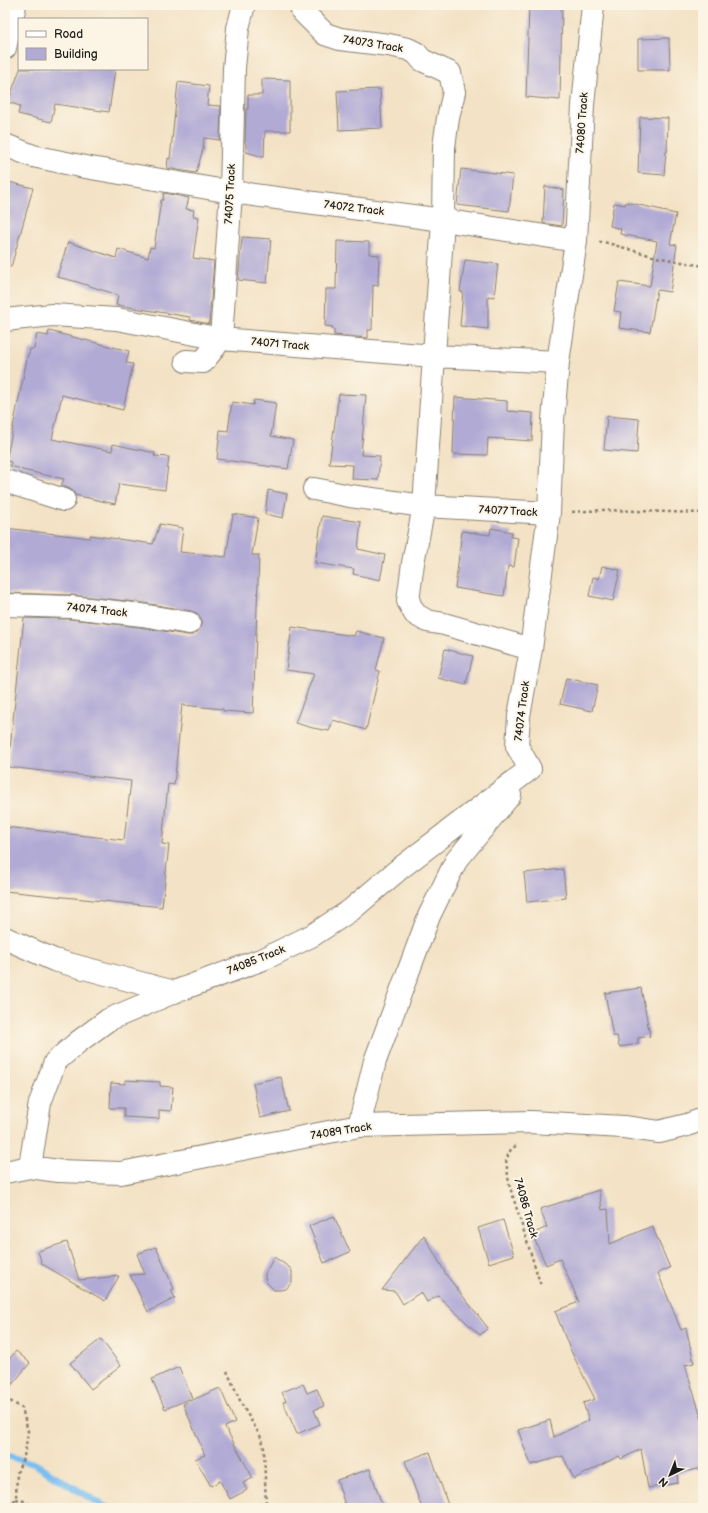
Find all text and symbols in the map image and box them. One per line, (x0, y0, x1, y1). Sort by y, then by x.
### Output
legend (18, 18, 148, 70)
text: Road (54, 27, 83, 42)
street label: 74073 Track (342, 33, 405, 55)
text: Building (54, 47, 98, 62)
street label: 74080 Track (573, 91, 591, 154)
street label: 74075 Track (222, 163, 238, 224)
street label: 74072 Track (323, 198, 385, 218)
street label: 74071 Track (250, 335, 310, 353)
street label: 74077 Track (478, 503, 538, 519)
street label: 74074 Track (66, 600, 128, 620)
street label: 74074 Track (512, 680, 532, 742)
street label: 74085 Track (225, 942, 287, 977)
street label: 74089 Track (310, 1120, 373, 1142)
street label: 74086 Track (511, 1177, 541, 1240)
north arrow (650, 1455, 690, 1495)
text: N (656, 1474, 671, 1490)

